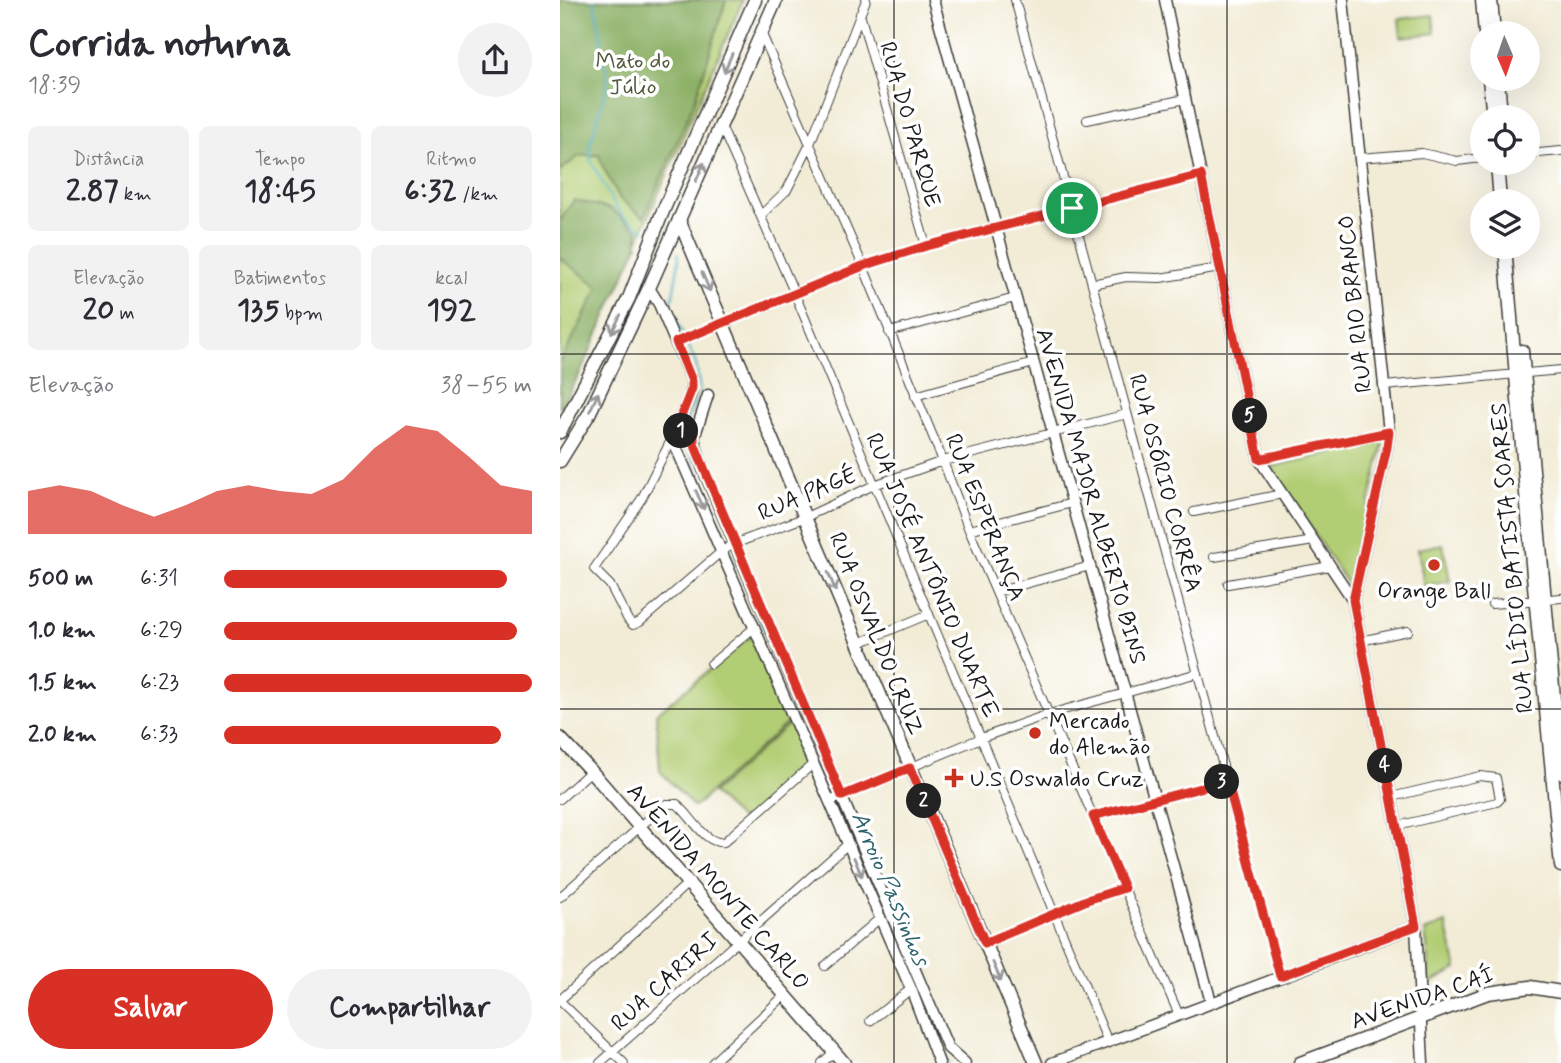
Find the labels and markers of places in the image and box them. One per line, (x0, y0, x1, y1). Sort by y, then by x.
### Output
pin (1042, 178, 1102, 238)
pin: 5 (1232, 398, 1268, 434)
pin: 1 (664, 414, 698, 448)
marker: Orange Ball (1426, 557, 1442, 573)
place label: Orange Ball (1377, 577, 1491, 609)
place label: Mercado do Alemão (1049, 707, 1150, 763)
marker: Mercado do Alemão (1027, 725, 1043, 741)
pin: 4 (1368, 748, 1402, 784)
pin: 3 (1204, 764, 1240, 800)
place label: U.S Oswaldo Cruz (970, 765, 1144, 795)
marker: U.S Oswaldo Cruz (944, 768, 964, 788)
pin: 2 (906, 784, 942, 818)

